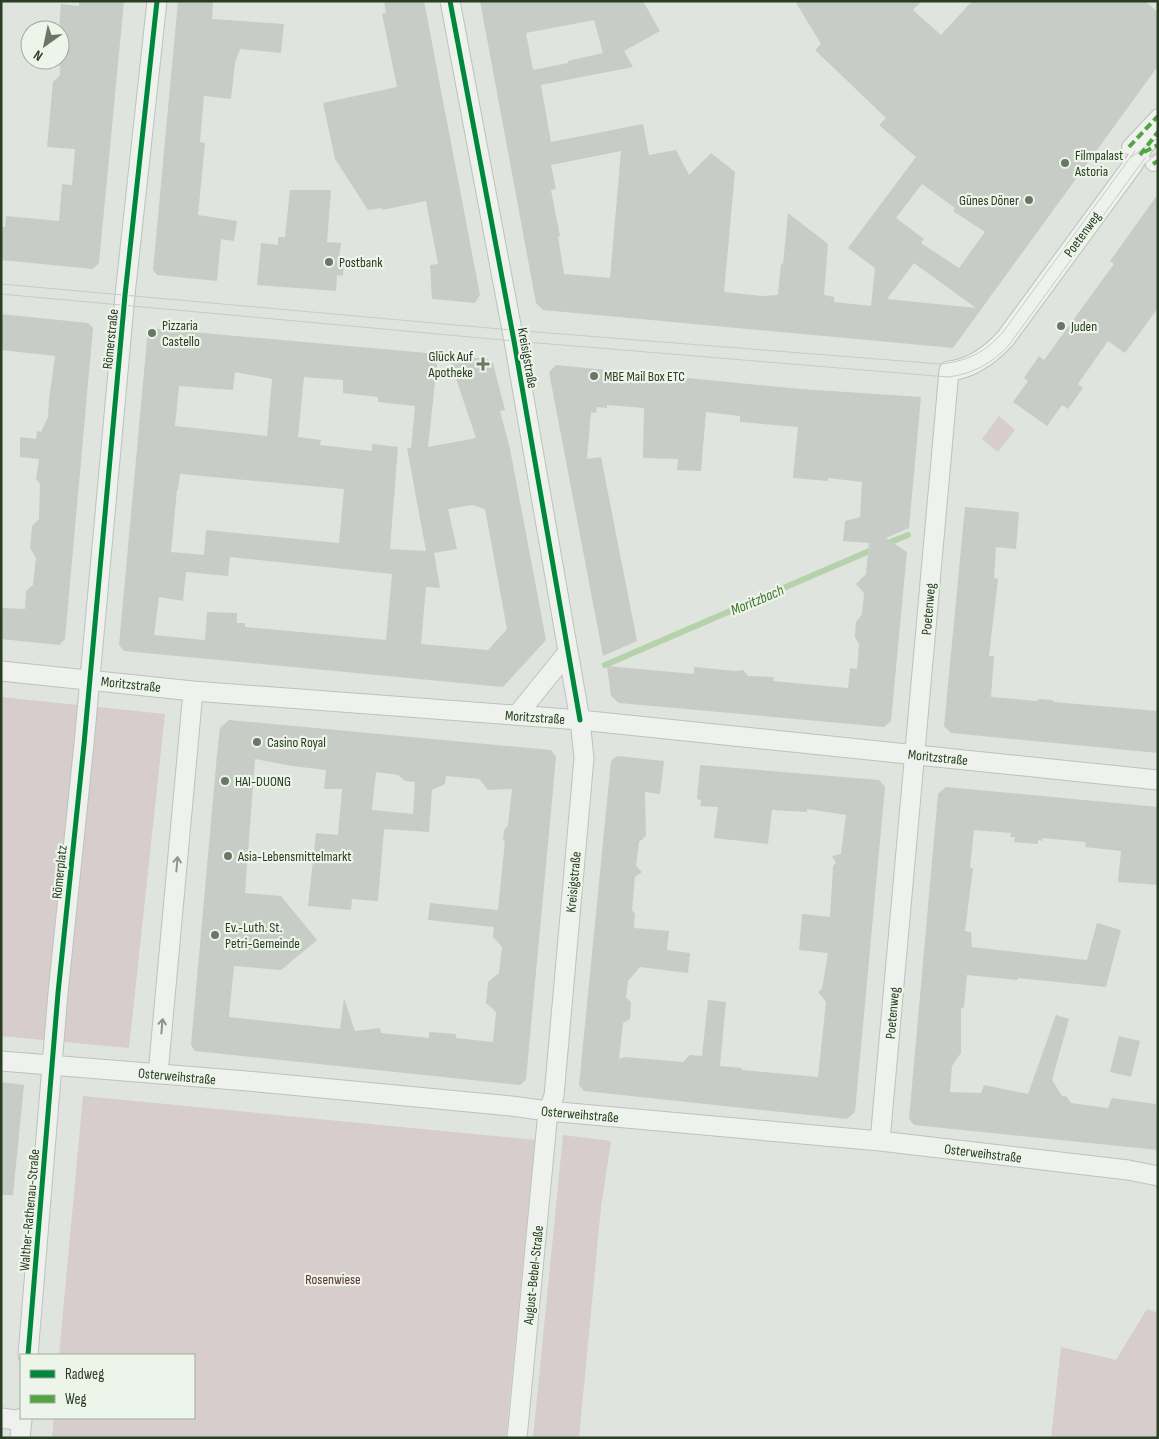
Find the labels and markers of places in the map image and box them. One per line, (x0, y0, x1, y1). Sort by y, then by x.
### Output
place label: Filmpalast Astoria (1074, 147, 1123, 180)
marker: Filmpalast Astoria (1059, 157, 1071, 169)
place label: Günes Döner (959, 192, 1019, 209)
marker: Günes Döner (1023, 194, 1035, 206)
place label: Postbank (339, 254, 383, 271)
marker: Postbank (323, 256, 335, 268)
place label: Pizzaria Castello (162, 317, 200, 350)
place label: Juden (1070, 318, 1097, 335)
marker: Juden (1055, 320, 1067, 332)
marker: Pizzaria Castello (146, 327, 158, 339)
place label: Glück Auf Apotheke (427, 348, 474, 381)
marker: Glück Auf Apotheke (477, 358, 489, 370)
place label: MBE Mail Box ETC (604, 368, 685, 385)
marker: MBE Mail Box ETC (588, 370, 600, 382)
place label: Casino Royal (267, 734, 326, 751)
marker: Casino Royal (251, 736, 263, 748)
place label: HAI-DUONG (235, 773, 291, 790)
marker: HAI-DUONG (219, 775, 231, 787)
place label: Asia-Lebensmittelmarkt (237, 848, 352, 865)
marker: Asia-Lebensmittelmarkt (222, 850, 234, 862)
place label: Ev.-Luth. St. Petri-Gemeinde (225, 919, 300, 952)
marker: Ev.-Luth. St. Petri-Gemeinde (209, 929, 221, 941)

